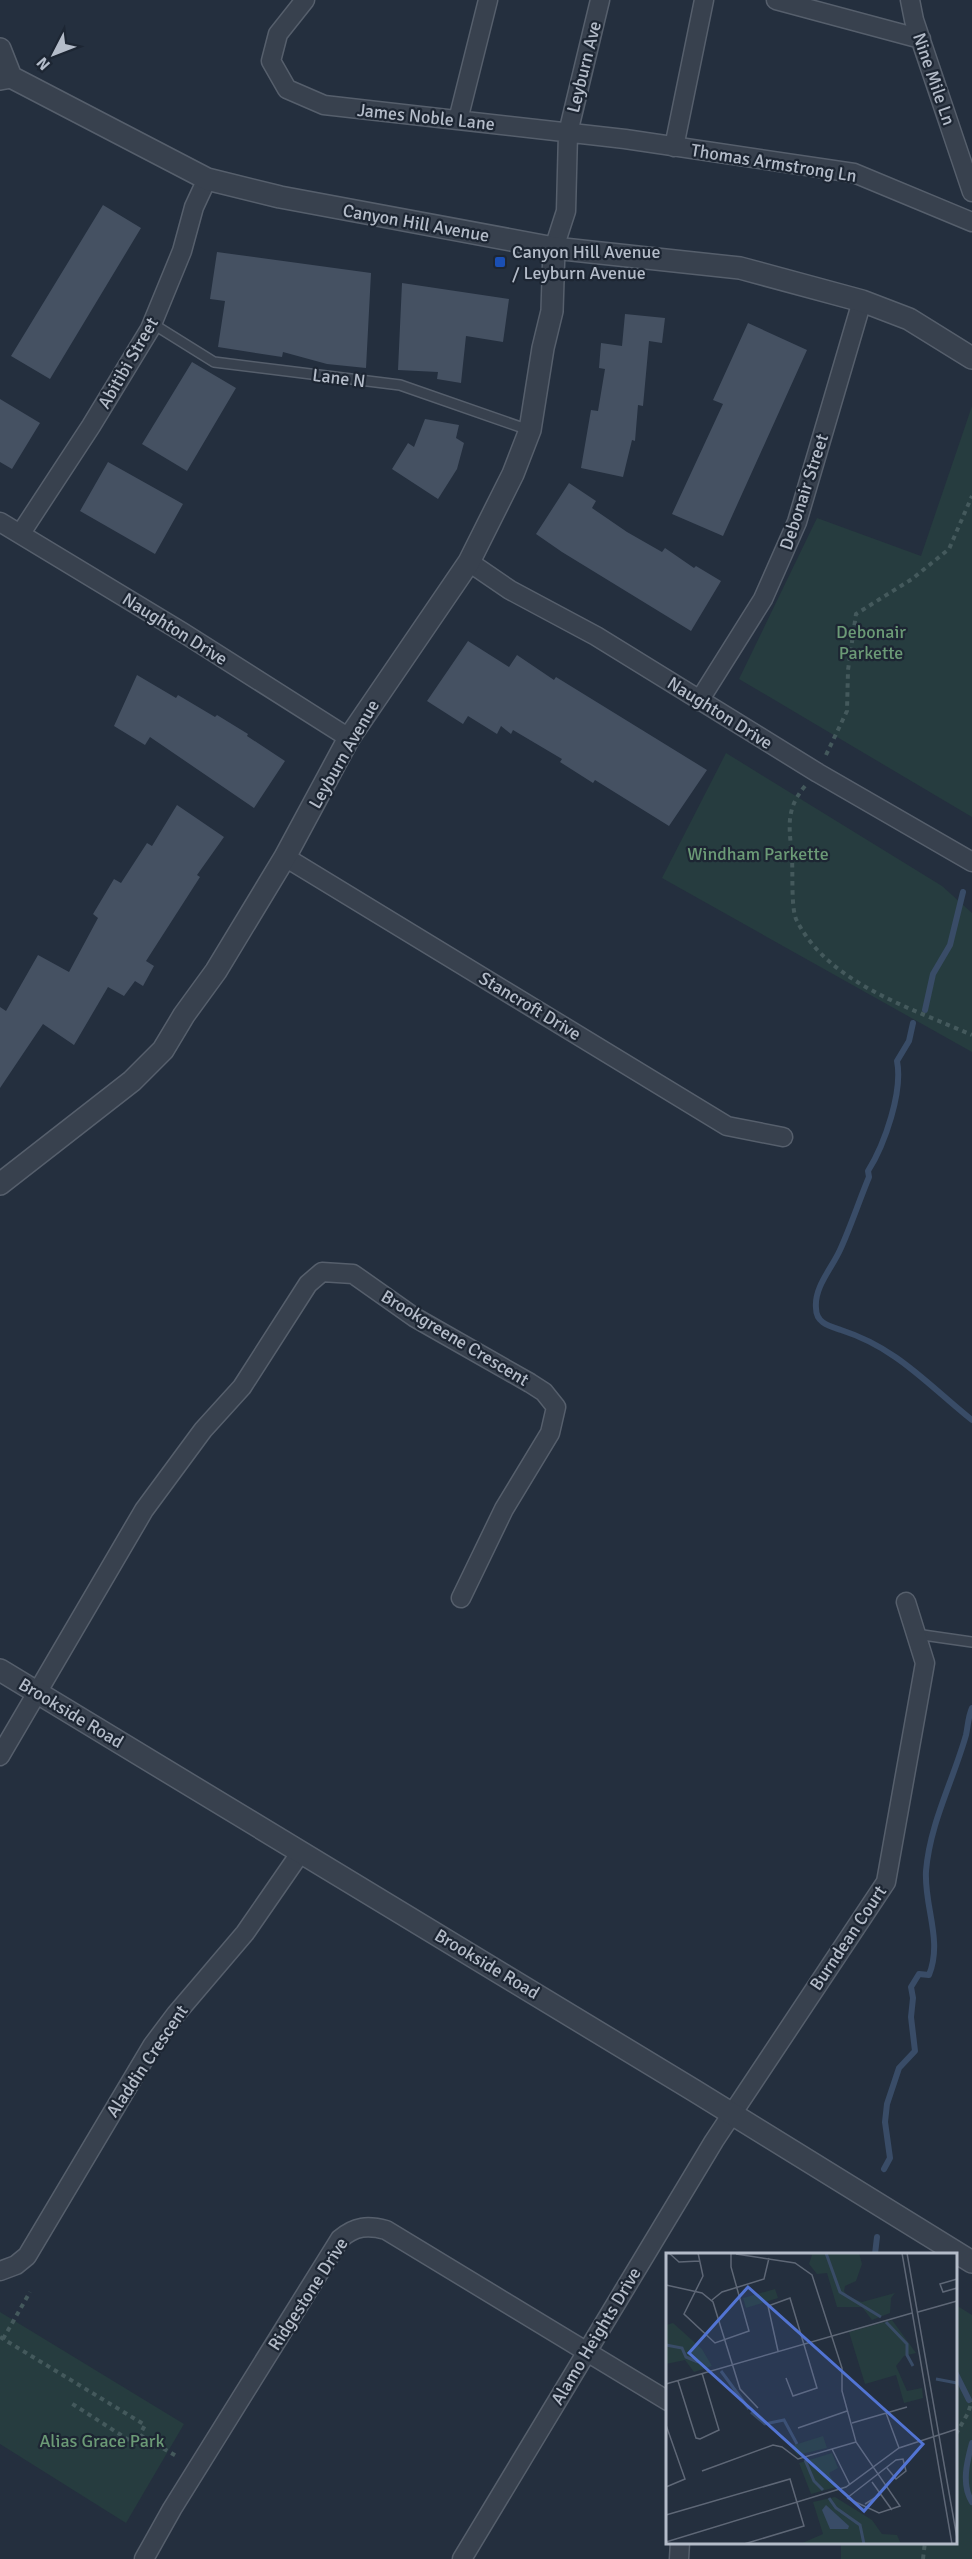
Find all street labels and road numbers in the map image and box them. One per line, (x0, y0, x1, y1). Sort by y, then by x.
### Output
street label: Leyburn Ave (562, 19, 606, 115)
street label: Nine Mile Ln (908, 30, 960, 128)
street label: James Noble Lane (356, 99, 496, 135)
street label: Thomas Armstrong Ln (690, 139, 858, 187)
street label: Canyon Hill Avenue (341, 199, 491, 247)
street label: Abitibi Street (93, 313, 163, 413)
street label: Lane N (311, 364, 367, 392)
street label: Debonair Street (775, 431, 833, 553)
street label: Naughton Drive (118, 588, 232, 670)
street label: Naughton Drive (663, 672, 777, 754)
street label: Leyburn Avenue (304, 696, 384, 812)
street label: Stancroft Drive (475, 967, 585, 1045)
street label: Brookgreene Crescent (377, 1285, 533, 1391)
street label: Brookside Road (15, 1673, 127, 1753)
street label: Burndean Court (805, 1881, 891, 1995)
street label: Brookside Road (431, 1924, 543, 2004)
street label: Aladdin Crescent (101, 2001, 193, 2121)
street label: Ridgestone Drive (263, 2233, 353, 2355)
street label: Alamo Heights Drive (546, 2263, 646, 2409)

